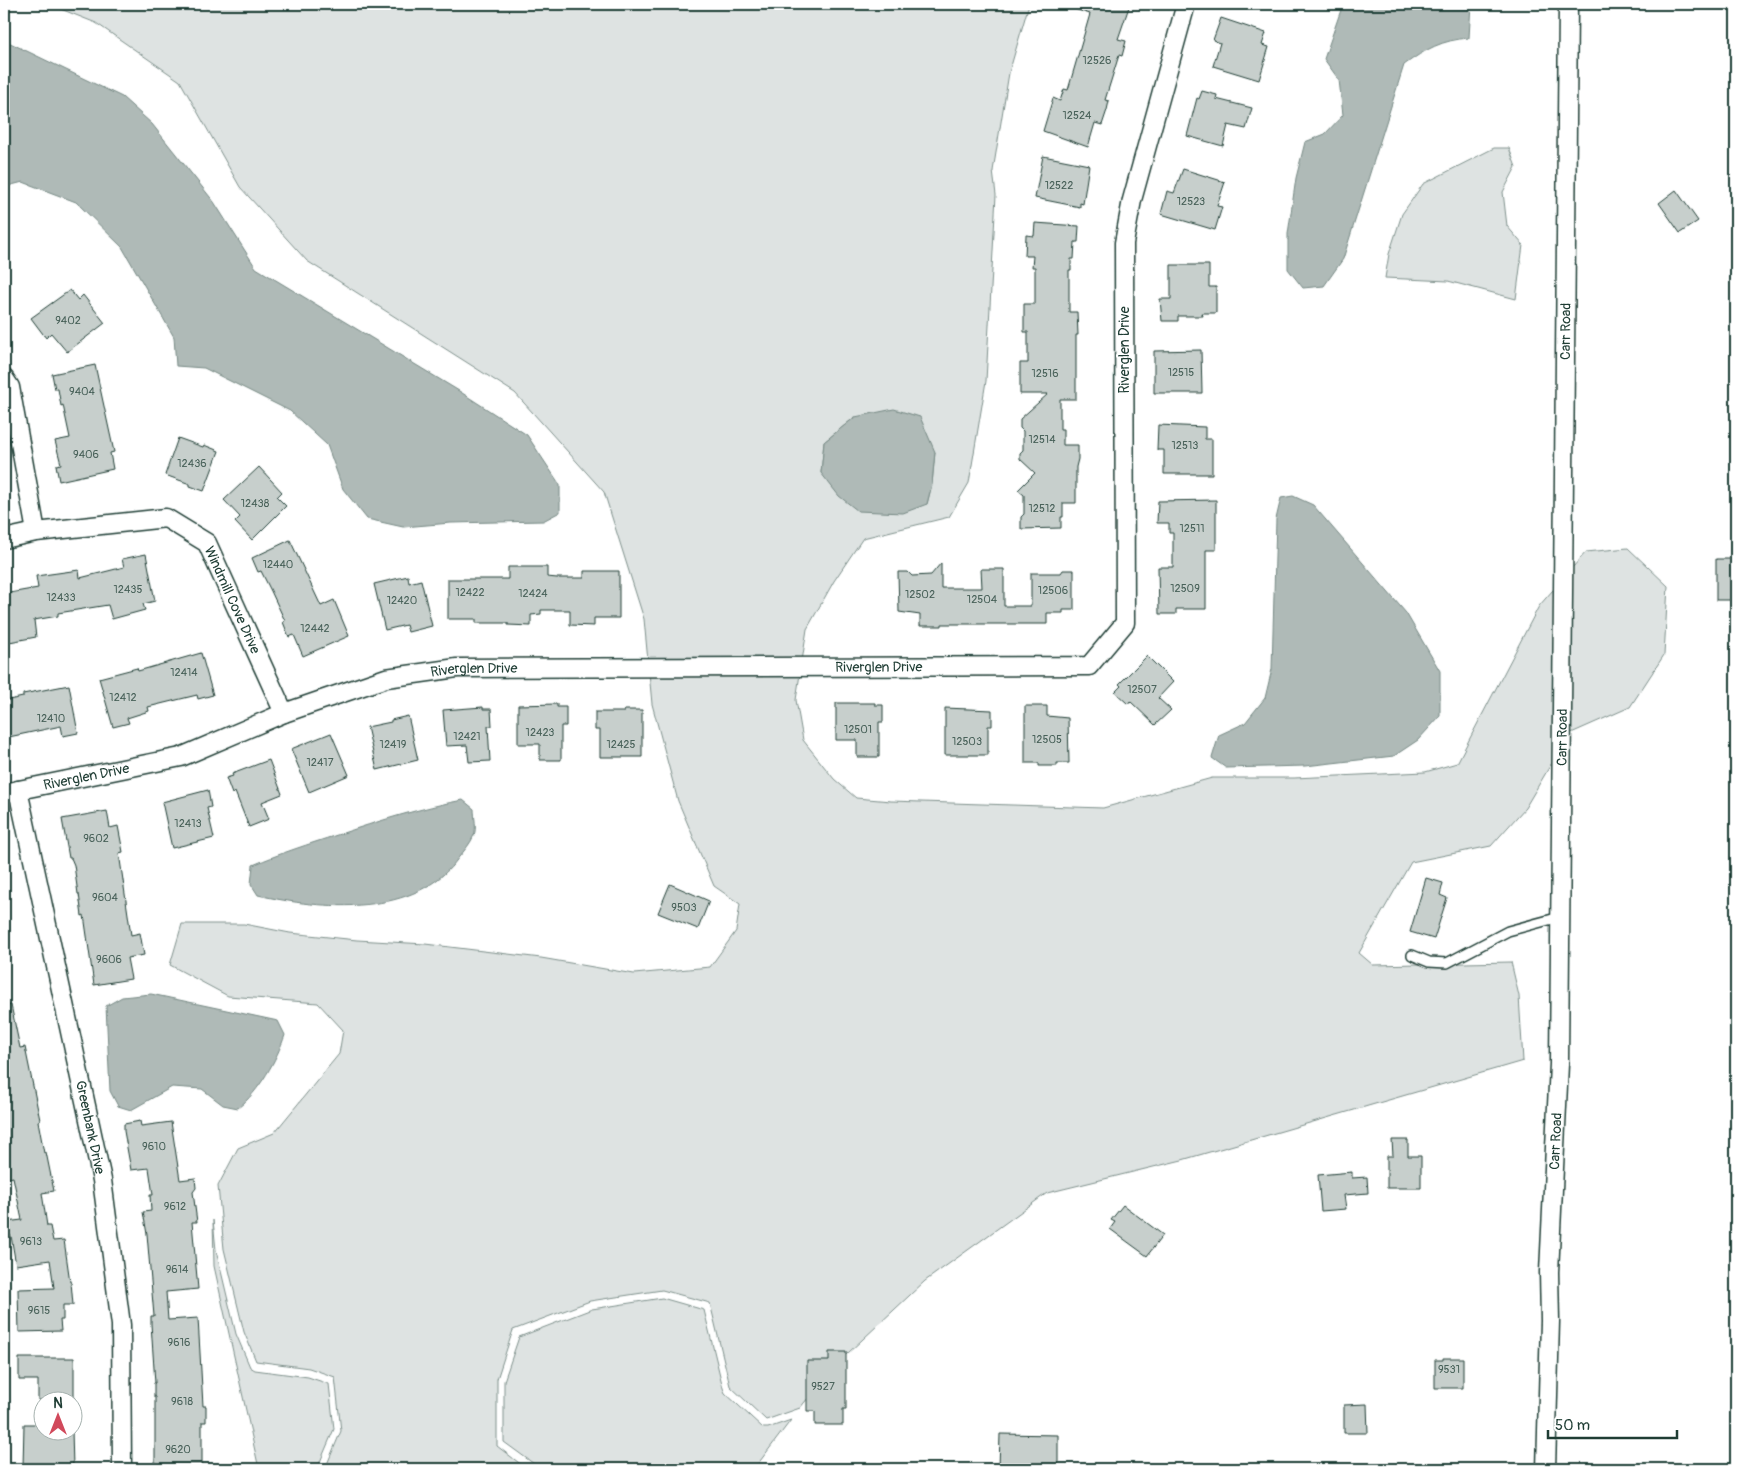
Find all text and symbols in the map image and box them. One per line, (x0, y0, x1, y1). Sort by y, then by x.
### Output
house number: 12526 (1083, 54, 1111, 67)
house number: 12524 (1063, 109, 1092, 122)
house number: 12522 (1045, 179, 1073, 192)
house number: 12523 (1177, 195, 1205, 208)
street label: Carr Road (1556, 303, 1574, 360)
street label: Riverglen Drive (1116, 306, 1133, 394)
house number: 9402 (55, 314, 81, 327)
house number: 12515 (1168, 366, 1194, 379)
house number: 12516 (1031, 367, 1059, 380)
house number: 9404 (69, 385, 96, 398)
house number: 12514 (1028, 433, 1056, 446)
house number: 12513 (1172, 439, 1198, 452)
house number: 9406 (73, 448, 99, 461)
house number: 12436 (177, 457, 207, 470)
house number: 12438 (241, 497, 270, 510)
house number: 12512 (1029, 502, 1055, 515)
house number: 12511 (1179, 522, 1205, 535)
street label: Windmill Cove Drive (201, 543, 265, 656)
house number: 12440 (263, 558, 293, 571)
house number: 12509 (1170, 582, 1200, 595)
house number: 12435 (114, 583, 142, 596)
house number: 12506 (1038, 584, 1068, 597)
house number: 12422 (455, 586, 485, 599)
house number: 12424 (518, 587, 548, 600)
house number: 12502 (905, 588, 935, 601)
house number: 12433 (46, 591, 76, 604)
house number: 12504 (967, 593, 998, 606)
house number: 12420 (387, 594, 417, 607)
house number: 12442 (300, 622, 330, 635)
street label: Riverglen Drive (835, 658, 923, 675)
street label: Riverglen Drive (429, 659, 518, 680)
house number: 12414 (170, 666, 198, 679)
house number: 12507 (1127, 683, 1157, 696)
house number: 12412 (109, 691, 137, 704)
street label: Carr Road (1553, 709, 1571, 766)
house number: 12410 (37, 712, 65, 725)
house number: 12501 (844, 723, 872, 736)
house number: 12423 (526, 726, 554, 739)
house number: 12421 (453, 730, 481, 743)
house number: 12505 (1032, 733, 1062, 746)
house number: 12503 (952, 735, 982, 748)
house number: 12419 (380, 738, 407, 751)
house number: 12425 (607, 738, 636, 751)
house number: 12417 (307, 756, 334, 769)
street label: Riverglen Drive (42, 759, 131, 793)
house number: 12413 (174, 817, 202, 830)
house number: 9602 (83, 832, 109, 845)
house number: 9604 (92, 891, 119, 904)
house number: 9503 (671, 901, 697, 914)
house number: 9606 (96, 953, 122, 966)
street label: Greenbank Drive (72, 1079, 109, 1176)
street label: Carr Road (1545, 1112, 1565, 1170)
house number: 9610 (142, 1140, 166, 1153)
house number: 9612 (164, 1200, 186, 1213)
house number: 9613 (20, 1235, 42, 1248)
house number: 9614 (166, 1263, 189, 1276)
house number: 9615 (28, 1304, 50, 1317)
house number: 9616 (168, 1336, 190, 1349)
house number: 9531 (1438, 1363, 1460, 1376)
house number: 9527 (811, 1380, 835, 1393)
north arrow (32, 1390, 82, 1440)
text: N (53, 1395, 63, 1412)
house number: 9618 (171, 1395, 193, 1408)
scale bar (1548, 1408, 1676, 1440)
text: 50 m (1555, 1416, 1590, 1435)
house number: 9620 (165, 1443, 191, 1456)

